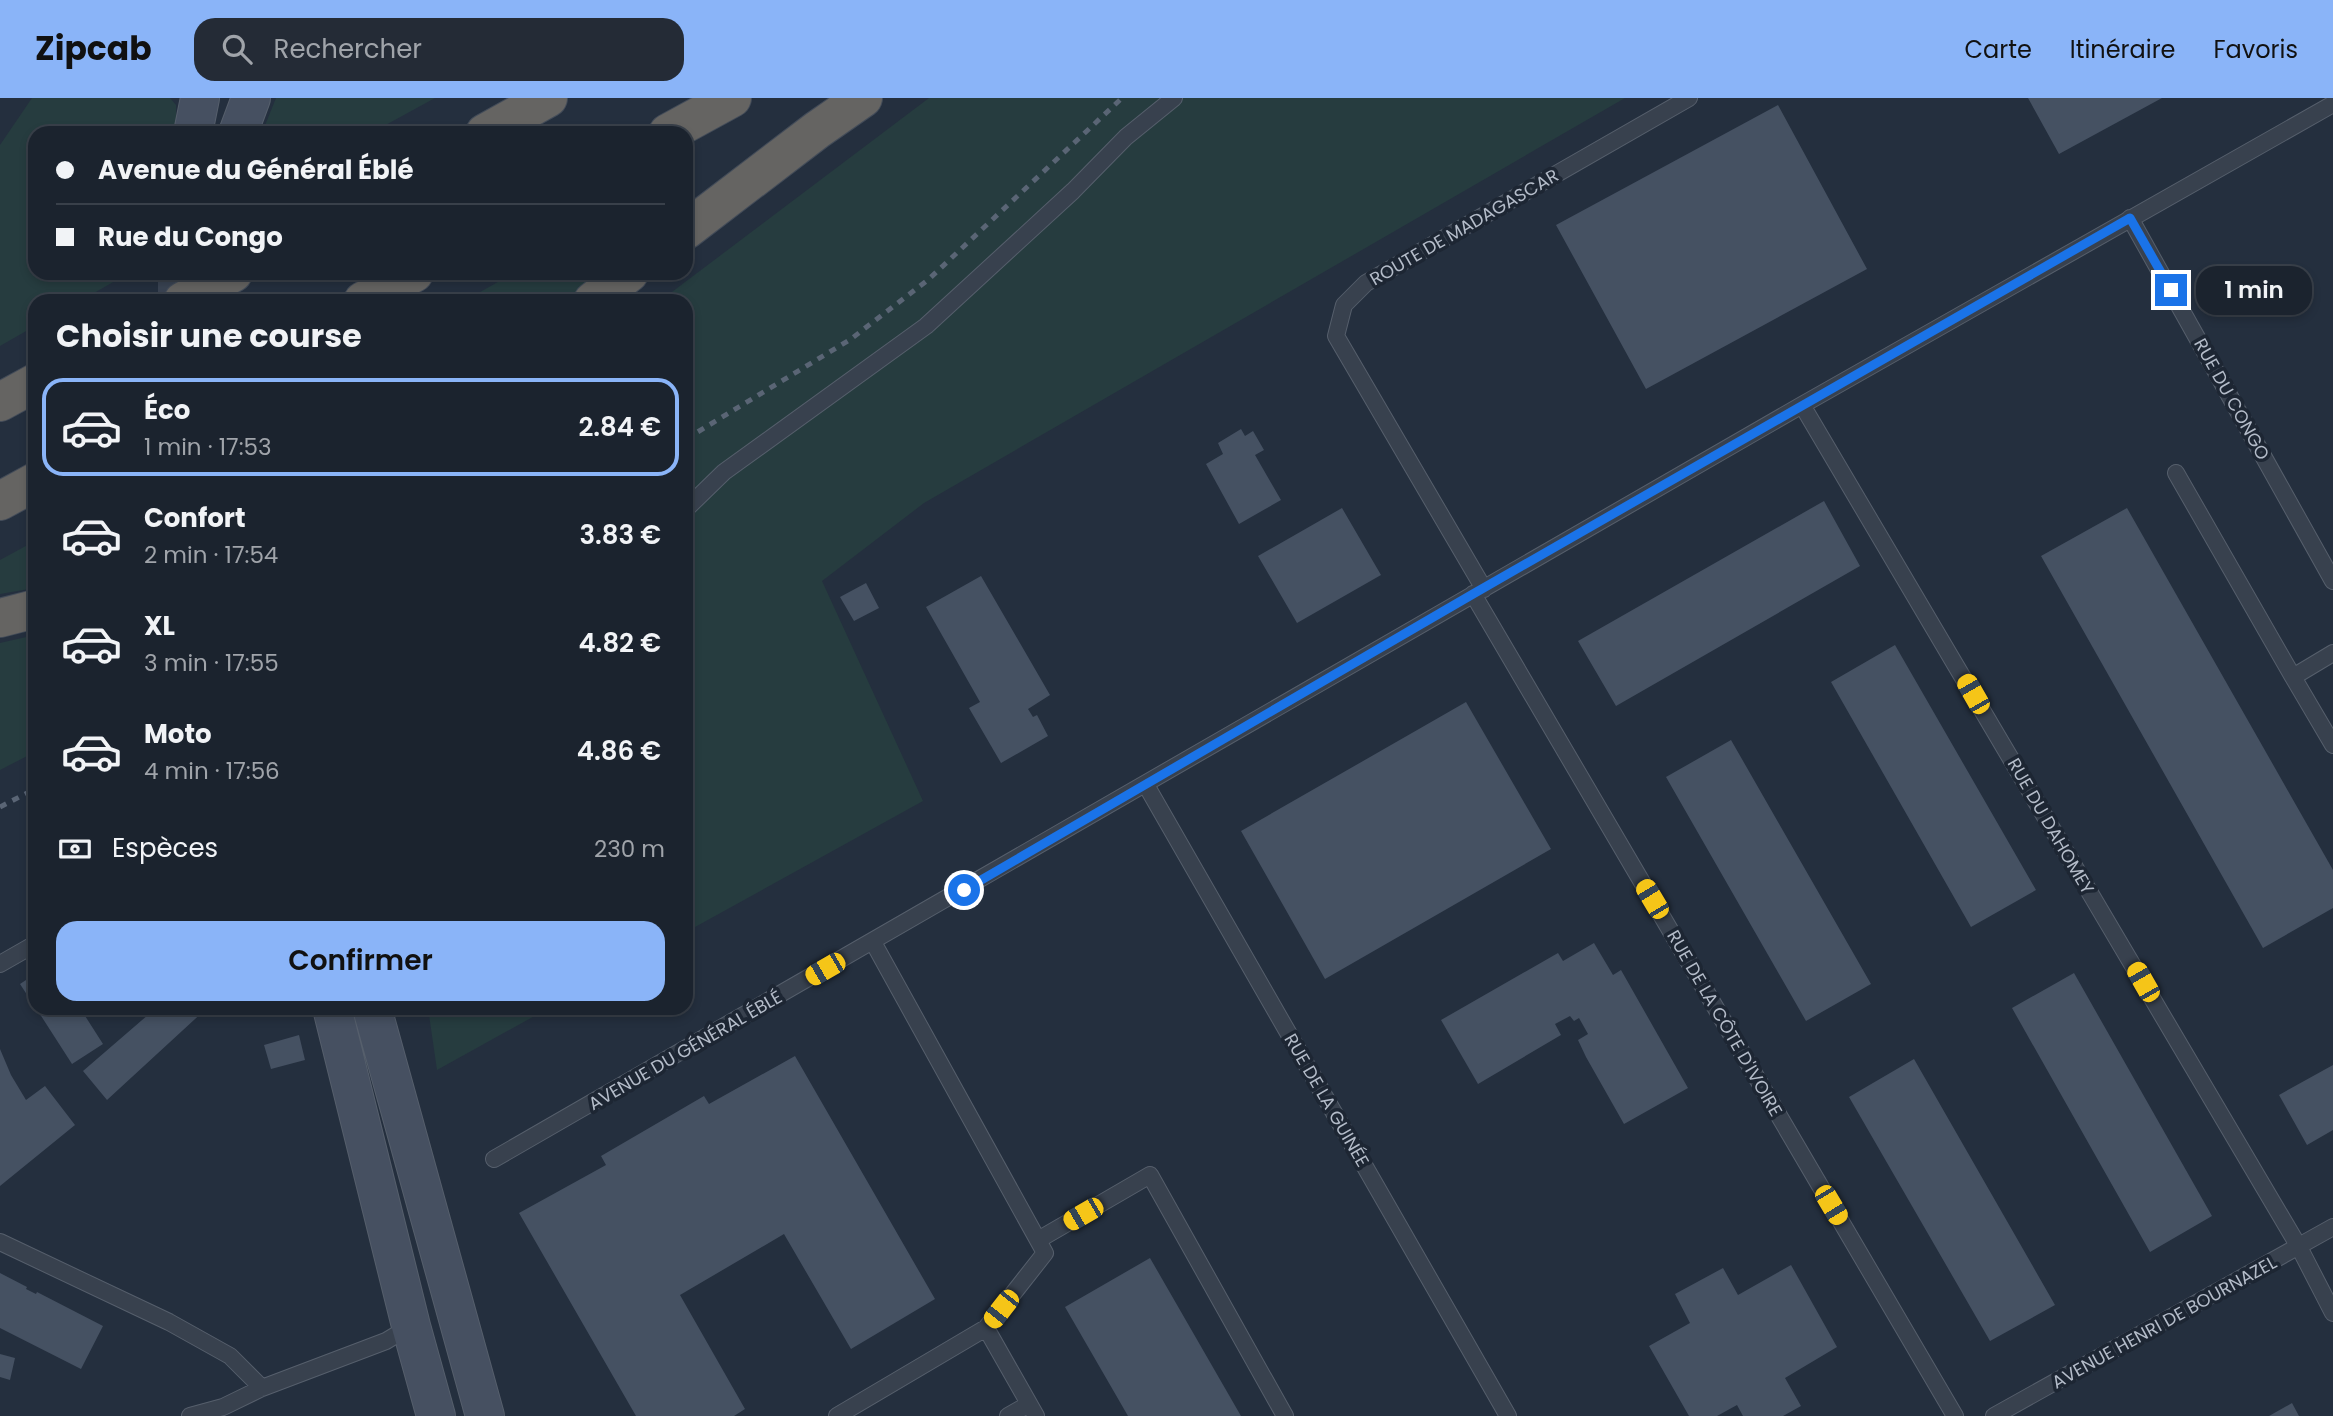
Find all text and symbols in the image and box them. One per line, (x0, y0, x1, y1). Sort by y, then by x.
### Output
search box (194, 18, 684, 81)
text: Zipcab (35, 25, 152, 72)
icon: search (218, 30, 256, 68)
text: Rechercher (274, 31, 422, 67)
text: Carte (1964, 33, 2032, 66)
text: Itinéraire (2070, 33, 2175, 66)
text: Favoris (2213, 33, 2298, 66)
text: Avenue du Général Éblé (98, 152, 413, 188)
street label: ROUTE DE MADAGASCAR (1365, 163, 1563, 291)
text: Rue du Congo (98, 219, 283, 255)
callout: 1 min (2196, 266, 2311, 314)
route end (2155, 274, 2187, 306)
text: 1 min (2224, 274, 2284, 306)
text: Choisir une course (56, 313, 362, 358)
street label: RUE DU CONGO (2188, 334, 2276, 464)
text: Éco (144, 392, 190, 428)
icon: car (60, 396, 123, 459)
text: 2.84 € (578, 409, 661, 445)
text: 1 min · 17:53 (144, 431, 272, 463)
text: Confort (144, 500, 246, 536)
icon: car (60, 504, 123, 567)
text: 3.83 € (579, 517, 661, 553)
text: 2 min · 17:54 (144, 539, 278, 571)
text: XL (144, 608, 175, 644)
icon: car (60, 612, 123, 675)
text: 4.82 € (578, 625, 661, 661)
text: 3 min · 17:55 (144, 647, 279, 679)
car (1954, 671, 1993, 717)
text: Moto (144, 716, 212, 752)
icon: car (60, 720, 123, 783)
text: 4.86 € (577, 733, 661, 769)
street label: RUE DU DAHOMEY (2002, 753, 2100, 899)
text: 4 min · 17:56 (144, 755, 280, 787)
icon: cash (56, 830, 94, 868)
text: Espèces (112, 830, 218, 866)
text: 230 m (594, 833, 665, 865)
route start (948, 874, 980, 906)
car (1633, 876, 1672, 922)
button: Confirmer (56, 921, 665, 1001)
street label: RUE DE LA CÔTE D'IVOIRE (1661, 925, 1789, 1121)
car (802, 949, 849, 989)
car (2124, 959, 2163, 1005)
street label: AVENUE DU GÉNÉRAL ÉBLÉ (583, 984, 787, 1116)
street label: RUE DE LA GUINÉE (1279, 1029, 1375, 1171)
car (1812, 1182, 1851, 1228)
car (1060, 1194, 1107, 1234)
street label: AVENUE HENRI DE BOURNAZEL (2047, 1250, 2281, 1394)
car (980, 1286, 1023, 1332)

